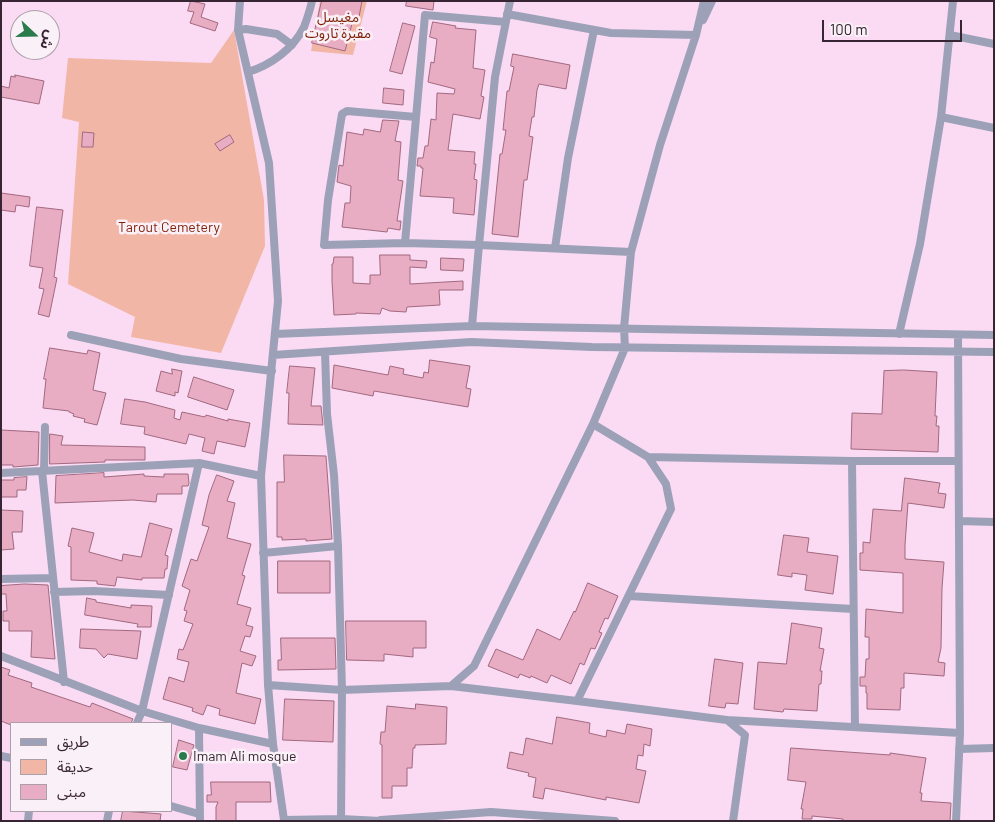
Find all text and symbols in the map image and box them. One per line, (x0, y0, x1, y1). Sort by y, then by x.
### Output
park label: مغيسل مقبرة تاروت (305, 9, 371, 41)
north arrow (10, 10, 60, 60)
scale bar (825, 10, 965, 42)
text: 100 m (830, 20, 868, 38)
text: ش (37, 28, 60, 52)
park label: Tarout Cemetery (118, 219, 220, 235)
legend (10, 722, 172, 812)
text: طريق (57, 732, 89, 750)
place label: Imam Ali mosque (193, 748, 296, 764)
marker: Imam Ali mosque (177, 750, 189, 762)
text: حديقة (57, 757, 93, 775)
text: مبنى (57, 782, 86, 800)

